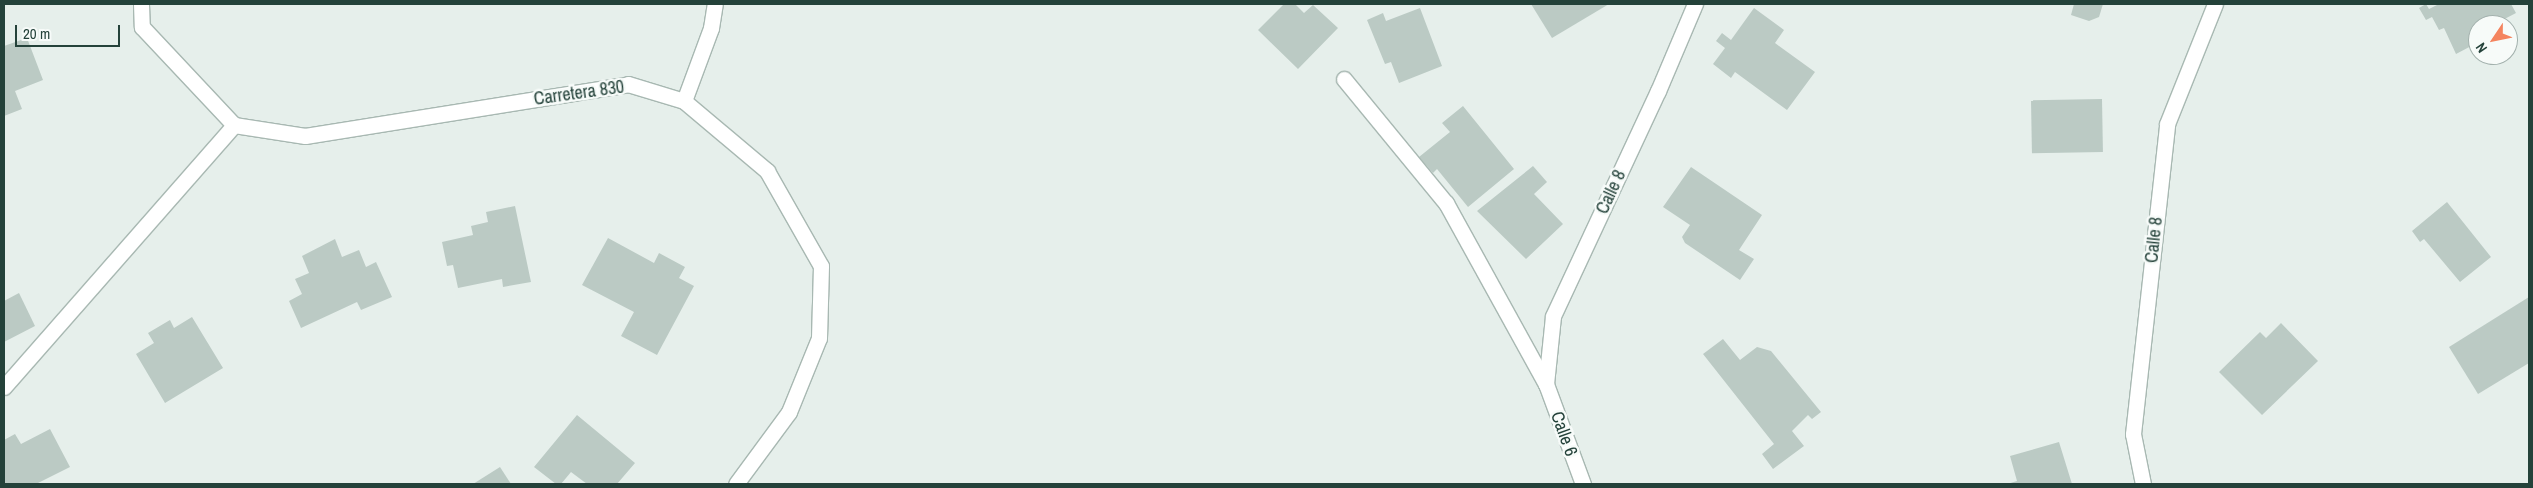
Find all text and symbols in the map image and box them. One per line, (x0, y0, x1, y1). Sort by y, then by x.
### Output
scale bar (18, 15, 122, 47)
north arrow (2468, 15, 2518, 65)
text: 20 m (23, 23, 50, 44)
text: N (2472, 39, 2491, 56)
street label: Carretera 830 (532, 76, 626, 110)
street label: Calle 8 (1592, 167, 1630, 217)
street label: Calle 8 (2141, 216, 2167, 264)
street label: Calle 6 (1546, 409, 1582, 459)

